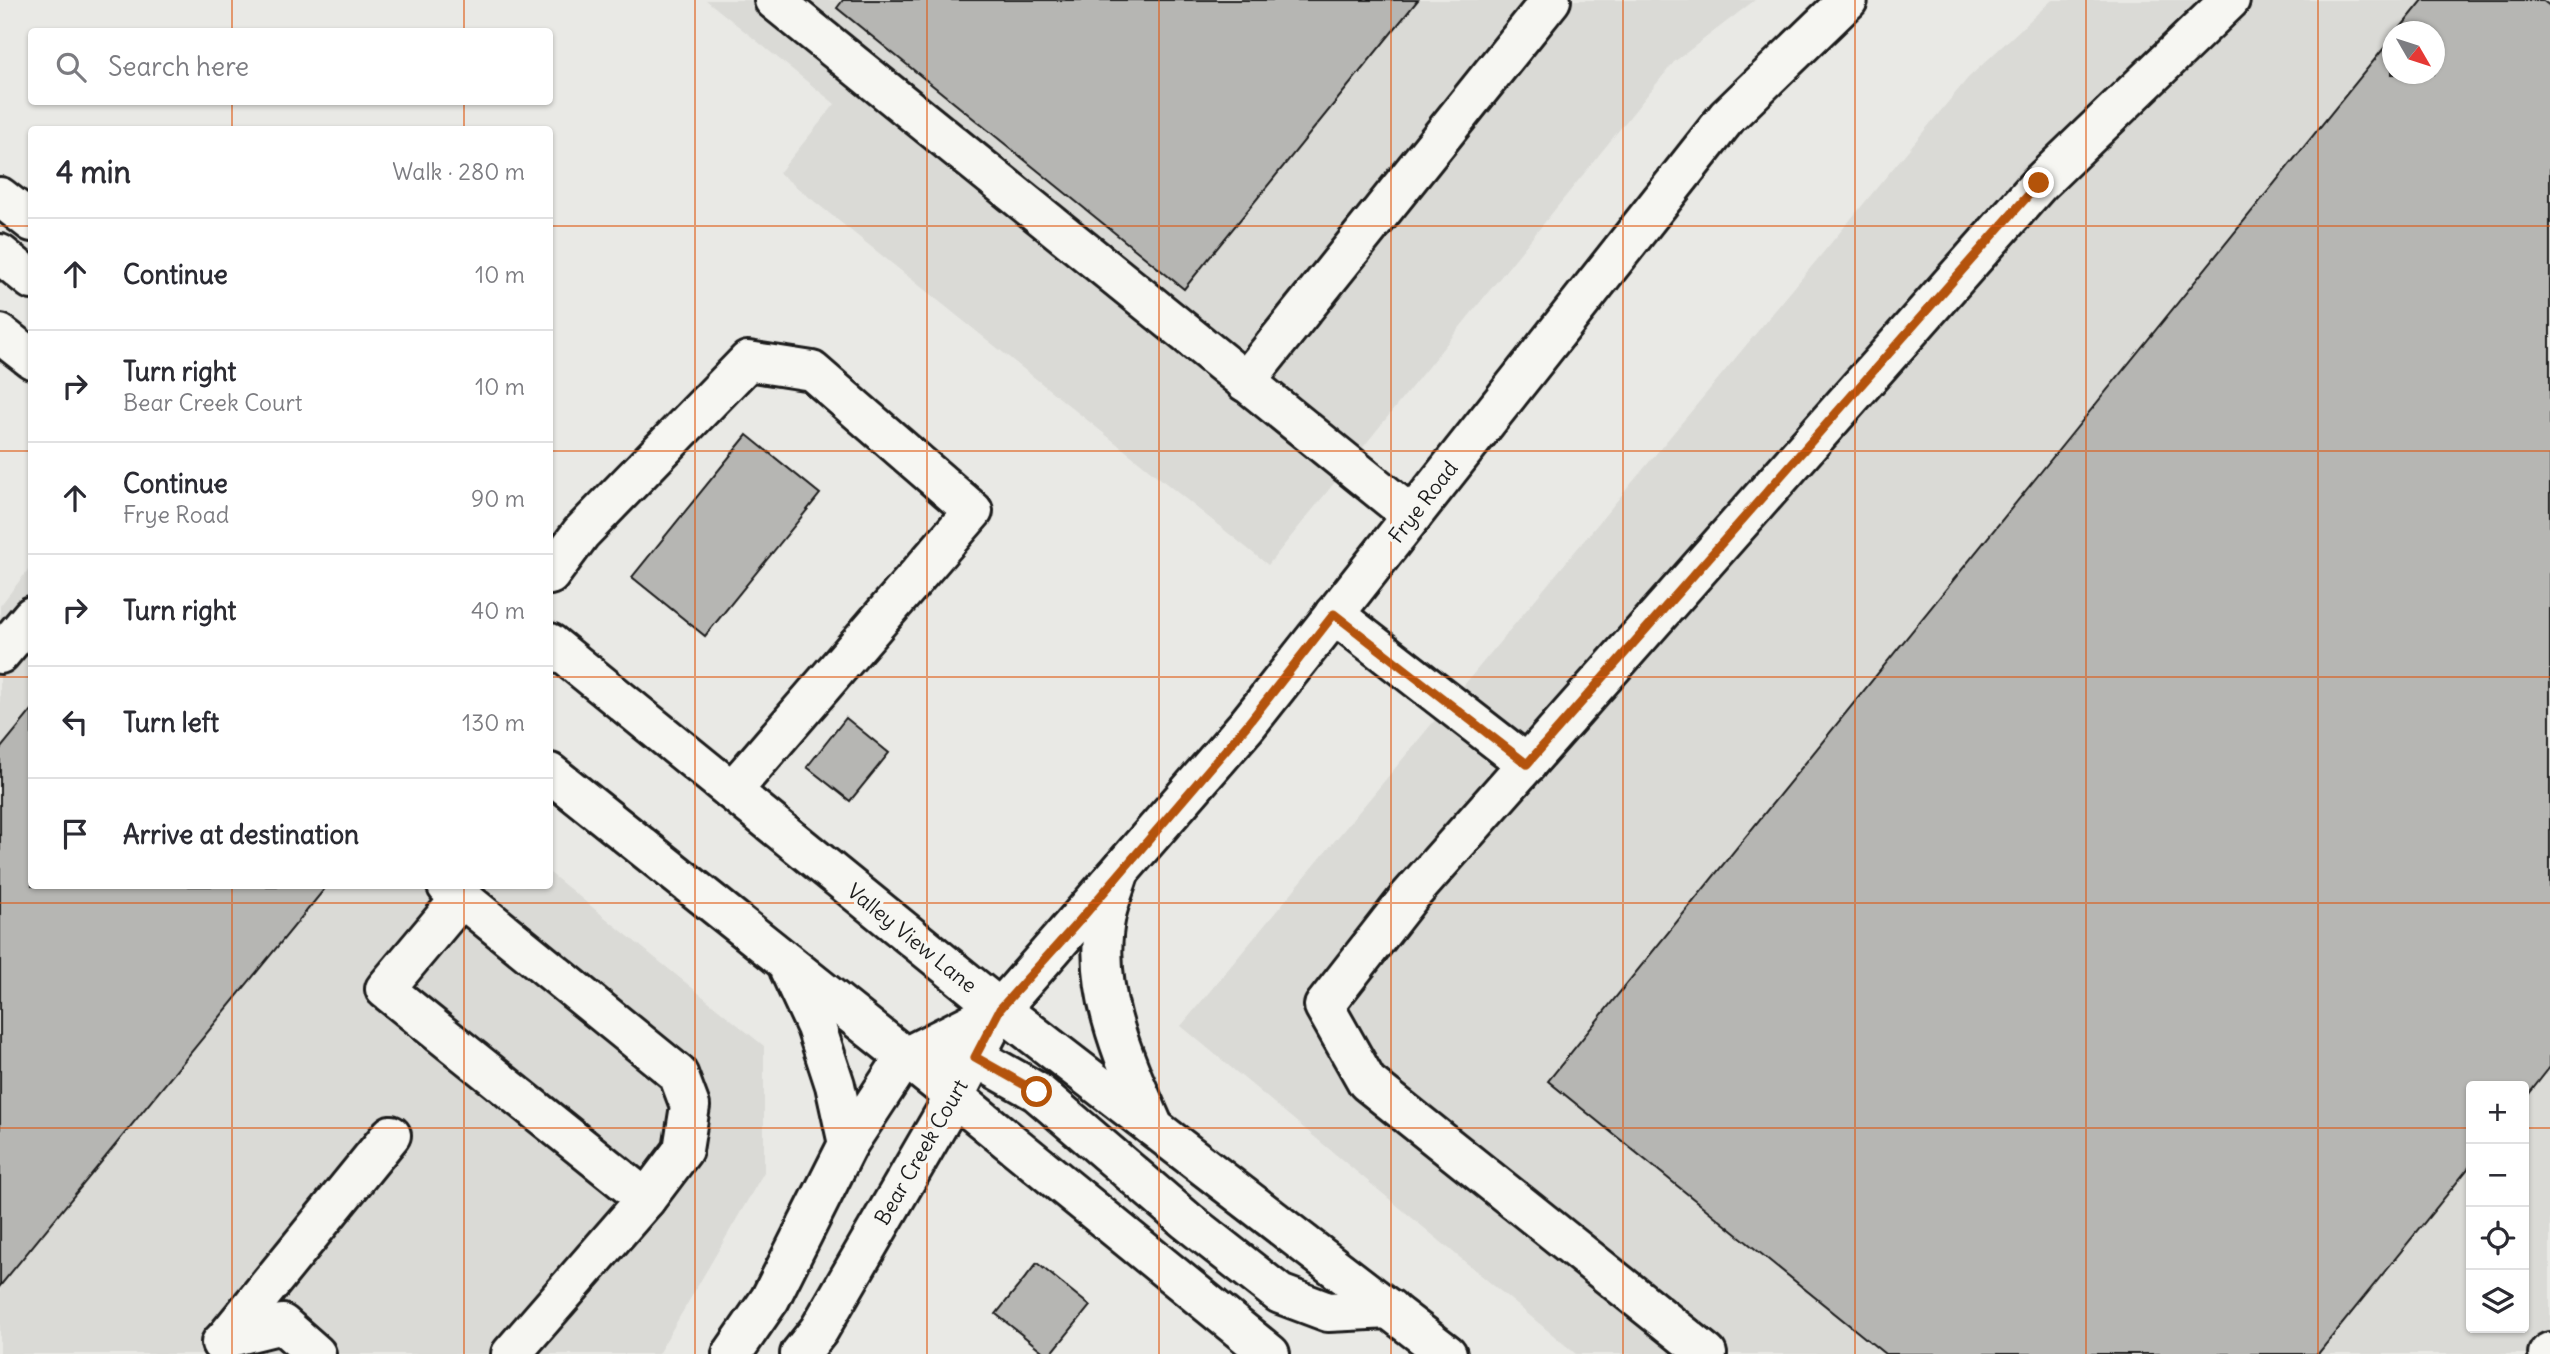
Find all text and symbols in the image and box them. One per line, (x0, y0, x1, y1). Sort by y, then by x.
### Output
north arrow (2382, 21, 2445, 84)
search box (28, 28, 553, 105)
icon: search (52, 48, 90, 86)
text: Search here (108, 50, 249, 83)
text: 4 min (56, 153, 131, 191)
text: Walk · 280 m (392, 157, 525, 186)
route end (2023, 167, 2054, 198)
icon: ahead (56, 255, 94, 293)
text: Continue (123, 258, 228, 291)
text: 10 m (475, 260, 525, 289)
text: Turn right (123, 355, 236, 388)
icon: right (56, 367, 94, 405)
text: 10 m (475, 372, 525, 401)
text: Bear Creek Court (123, 388, 303, 417)
street label: Frye Road (1382, 455, 1464, 549)
text: Continue (123, 467, 228, 500)
icon: ahead (56, 479, 94, 517)
text: 90 m (471, 484, 525, 513)
text: Frye Road (123, 500, 229, 529)
icon: right (56, 591, 94, 629)
text: Turn right (123, 594, 236, 627)
text: 40 m (471, 596, 525, 625)
icon: left (56, 703, 94, 741)
text: Turn left (123, 706, 219, 739)
text: 130 m (462, 708, 525, 737)
icon: arrive (56, 815, 94, 853)
text: Arrive at destination (123, 818, 359, 851)
street label: Valley View Lane (842, 877, 982, 999)
street label: Bear Creek Court (868, 1074, 974, 1230)
route start (1021, 1076, 1052, 1107)
map controls (2466, 1081, 2529, 1333)
button: + (2466, 1081, 2529, 1144)
button: − (2466, 1144, 2529, 1207)
button: locate (2466, 1207, 2529, 1270)
button: layers (2466, 1270, 2529, 1333)

